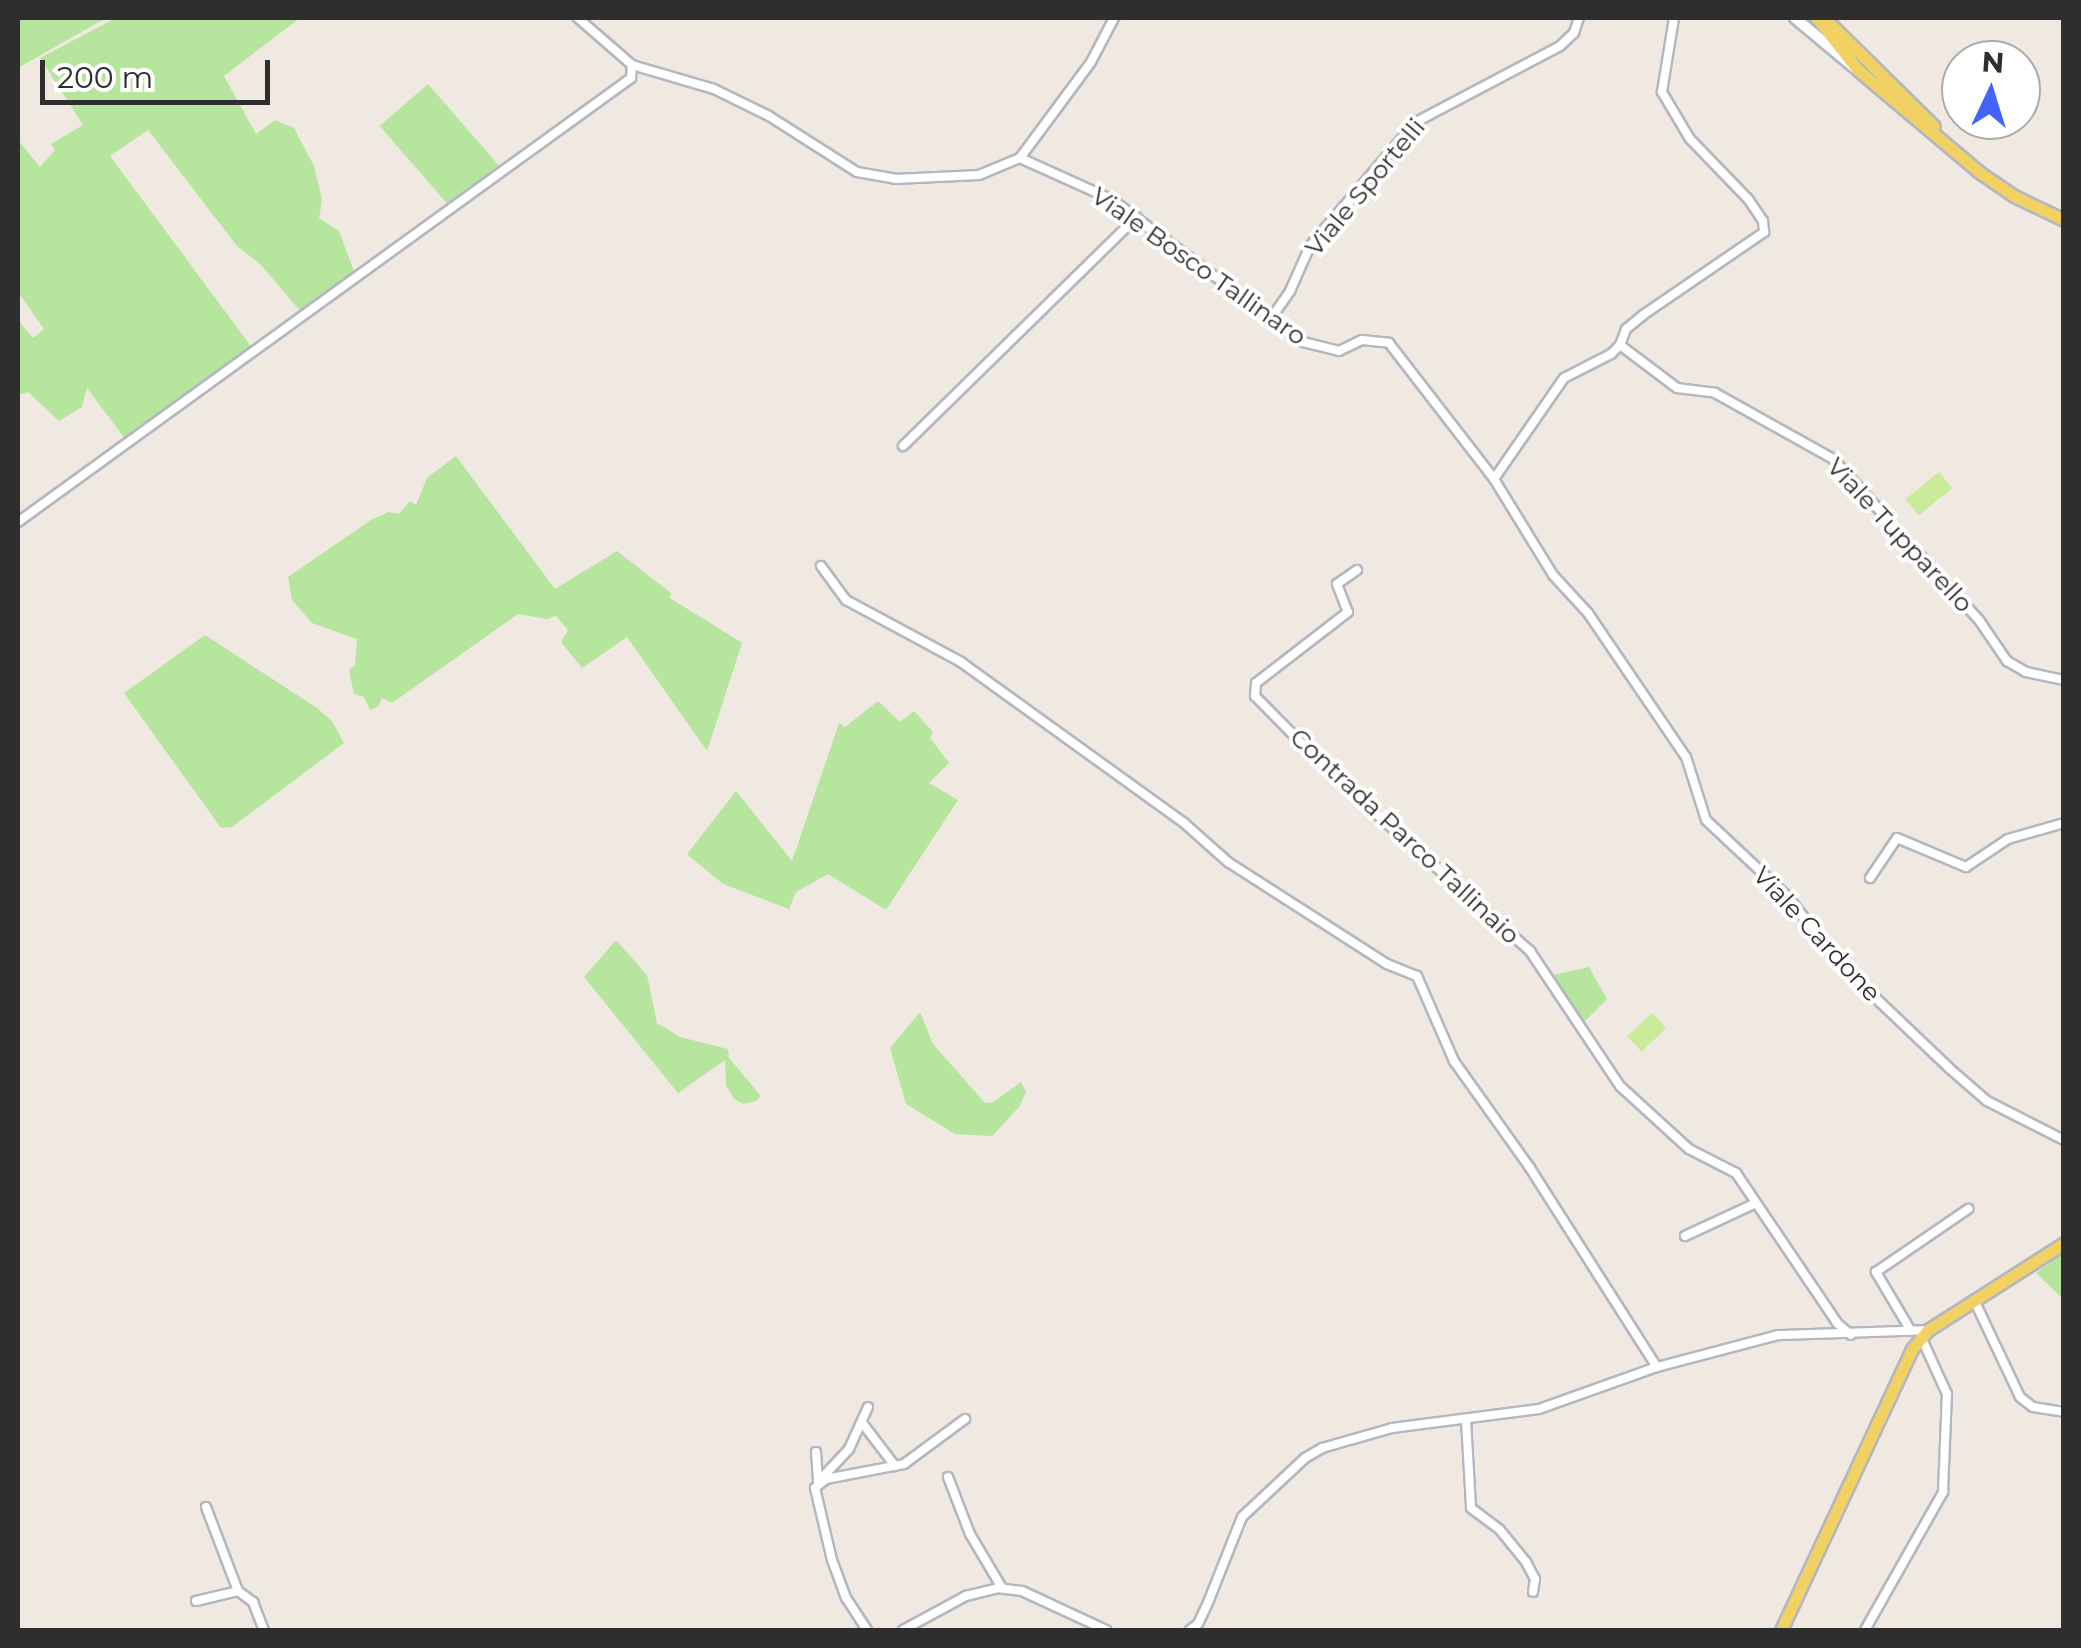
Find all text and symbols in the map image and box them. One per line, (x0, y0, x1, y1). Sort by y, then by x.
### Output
scale bar (45, 40, 275, 102)
north arrow (1941, 40, 2041, 140)
text: N (1980, 44, 2005, 80)
text: 200 m (57, 59, 153, 96)
street label: Viale Sportelli (1299, 112, 1431, 262)
street label: Viale Bosco Tallinaro (1086, 181, 1312, 351)
street label: Viale Tupparello (1821, 452, 1979, 618)
street label: Contrada Parco Tallinaio (1284, 722, 1526, 950)
street label: Viale Cardone (1747, 860, 1887, 1008)

